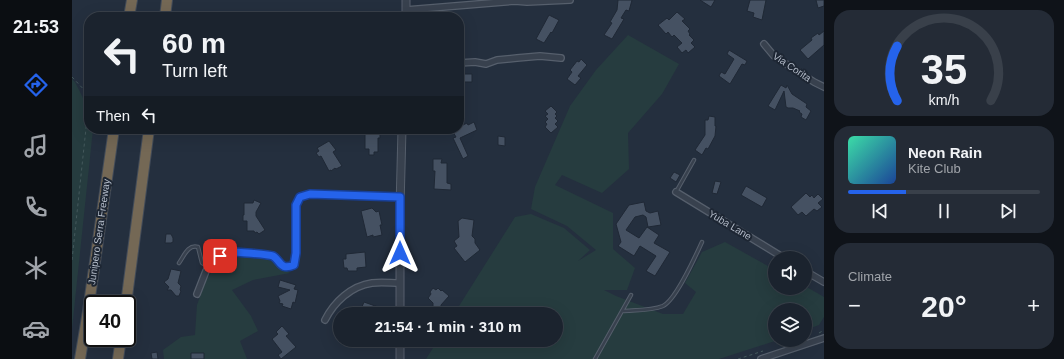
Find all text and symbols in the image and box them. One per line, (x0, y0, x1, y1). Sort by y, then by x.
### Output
text: 21:53 (13, 17, 59, 37)
icon: left (96, 28, 148, 80)
text: 60 m (162, 28, 226, 59)
text: 35 (921, 46, 967, 93)
street label: Via Corita (771, 50, 814, 84)
text: Turn left (162, 61, 227, 81)
icon: directions (22, 71, 50, 99)
text: km/h (929, 92, 960, 108)
icon: left (138, 104, 160, 126)
text: Then (96, 107, 130, 124)
icon: music (22, 132, 50, 160)
text: Neon Rain (908, 144, 982, 161)
text: Kite Club (908, 161, 961, 176)
street label: Junipero Serra Freeway (86, 178, 112, 286)
icon: phone (22, 193, 50, 221)
icon: previous (869, 200, 891, 222)
icon: pause (933, 200, 955, 222)
icon: next (997, 200, 1019, 222)
street label: Yuba Lane (707, 208, 754, 242)
position arrow (379, 232, 421, 274)
pin (203, 239, 237, 273)
icon: arrive (209, 245, 231, 267)
map controls (768, 251, 812, 347)
button: sound (768, 251, 812, 295)
icon: climate (22, 254, 50, 282)
text: Climate (848, 269, 892, 284)
text: 20° (921, 290, 967, 323)
text: − (848, 293, 861, 318)
text: + (1027, 293, 1040, 318)
speed limit sign: 40 (84, 295, 136, 347)
button: layers (768, 303, 812, 347)
icon: car (22, 315, 50, 343)
text: 21:54 · 1 min · 310 m (375, 318, 521, 335)

